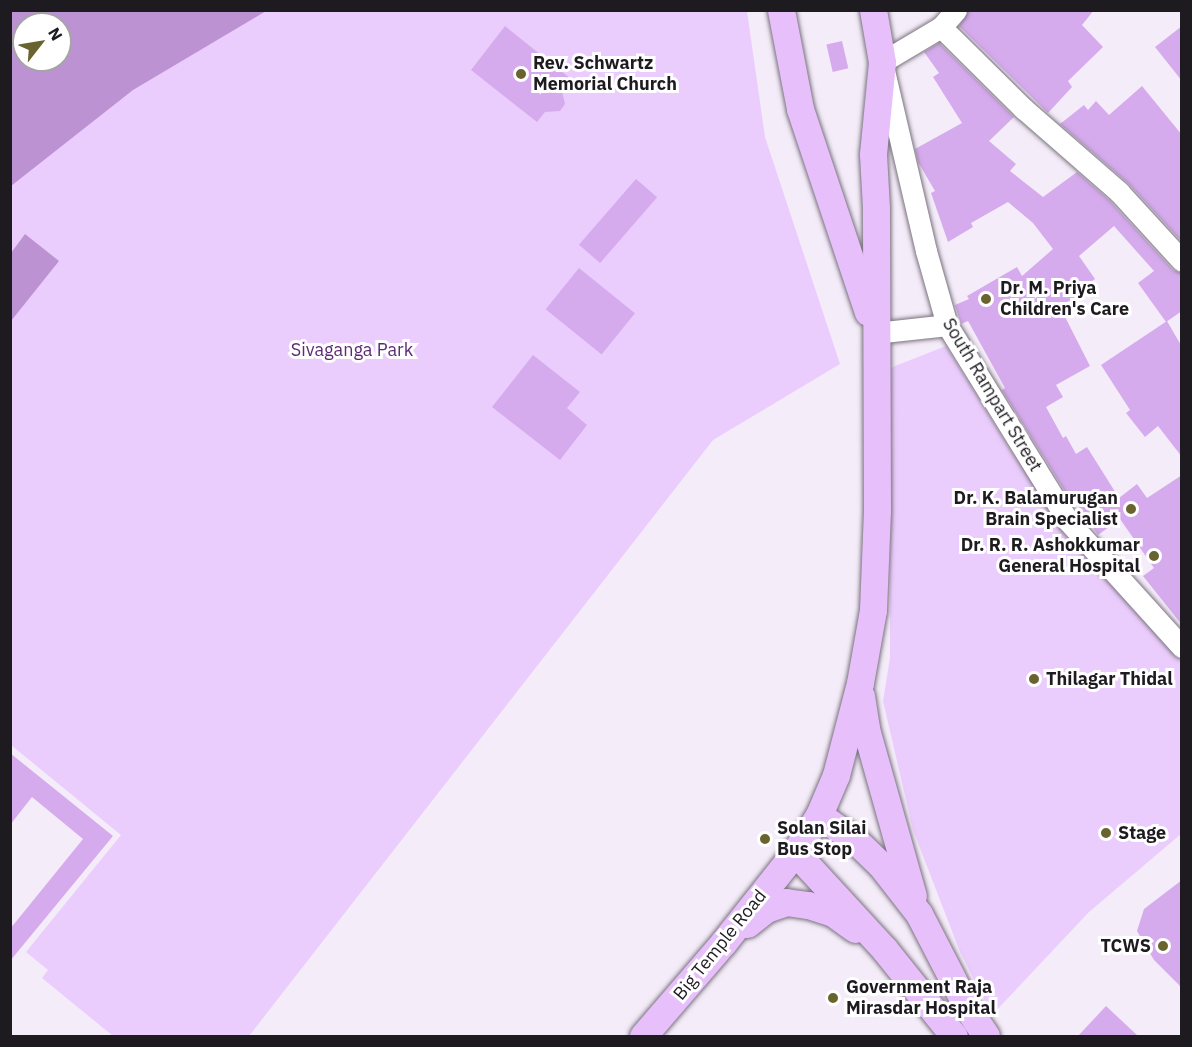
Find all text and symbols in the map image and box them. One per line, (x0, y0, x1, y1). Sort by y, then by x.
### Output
north arrow (12, 12, 72, 72)
text: N (44, 24, 67, 44)
place label: Rev. Schwartz Memorial Church (533, 53, 677, 96)
marker: Rev. Schwartz Memorial Church (514, 67, 528, 81)
place label: Dr. M. Priya Children's Care (1000, 278, 1129, 320)
marker: Dr. M. Priya Children's Care (977, 290, 995, 308)
street label: South Rampart Street (938, 314, 1046, 476)
park label: Sivaganga Park (291, 339, 413, 361)
place label: Dr. K. Balamurugan Brain Specialist (954, 488, 1118, 530)
marker: Dr. K. Balamurugan Brain Specialist (1122, 500, 1140, 518)
place label: Dr. R. R. Ashokkumar General Hospital (961, 535, 1140, 578)
marker: Dr. R. R. Ashokkumar General Hospital (1145, 547, 1163, 565)
place label: Thilagar Thidal (1046, 668, 1173, 690)
marker: Thilagar Thidal (1027, 672, 1041, 686)
place label: Solan Silai Bus Stop (777, 818, 866, 860)
place label: Stage (1118, 822, 1166, 844)
marker: Stage (1099, 826, 1113, 840)
marker: Solan Silai Bus Stop (758, 832, 772, 846)
street label: Big Temple Road (669, 886, 771, 1004)
place label: TCWS (1100, 935, 1151, 957)
marker: TCWS (1156, 939, 1170, 953)
place label: Government Raja Mirasdar Hospital (846, 977, 996, 1020)
marker: Government Raja Mirasdar Hospital (824, 989, 842, 1007)

